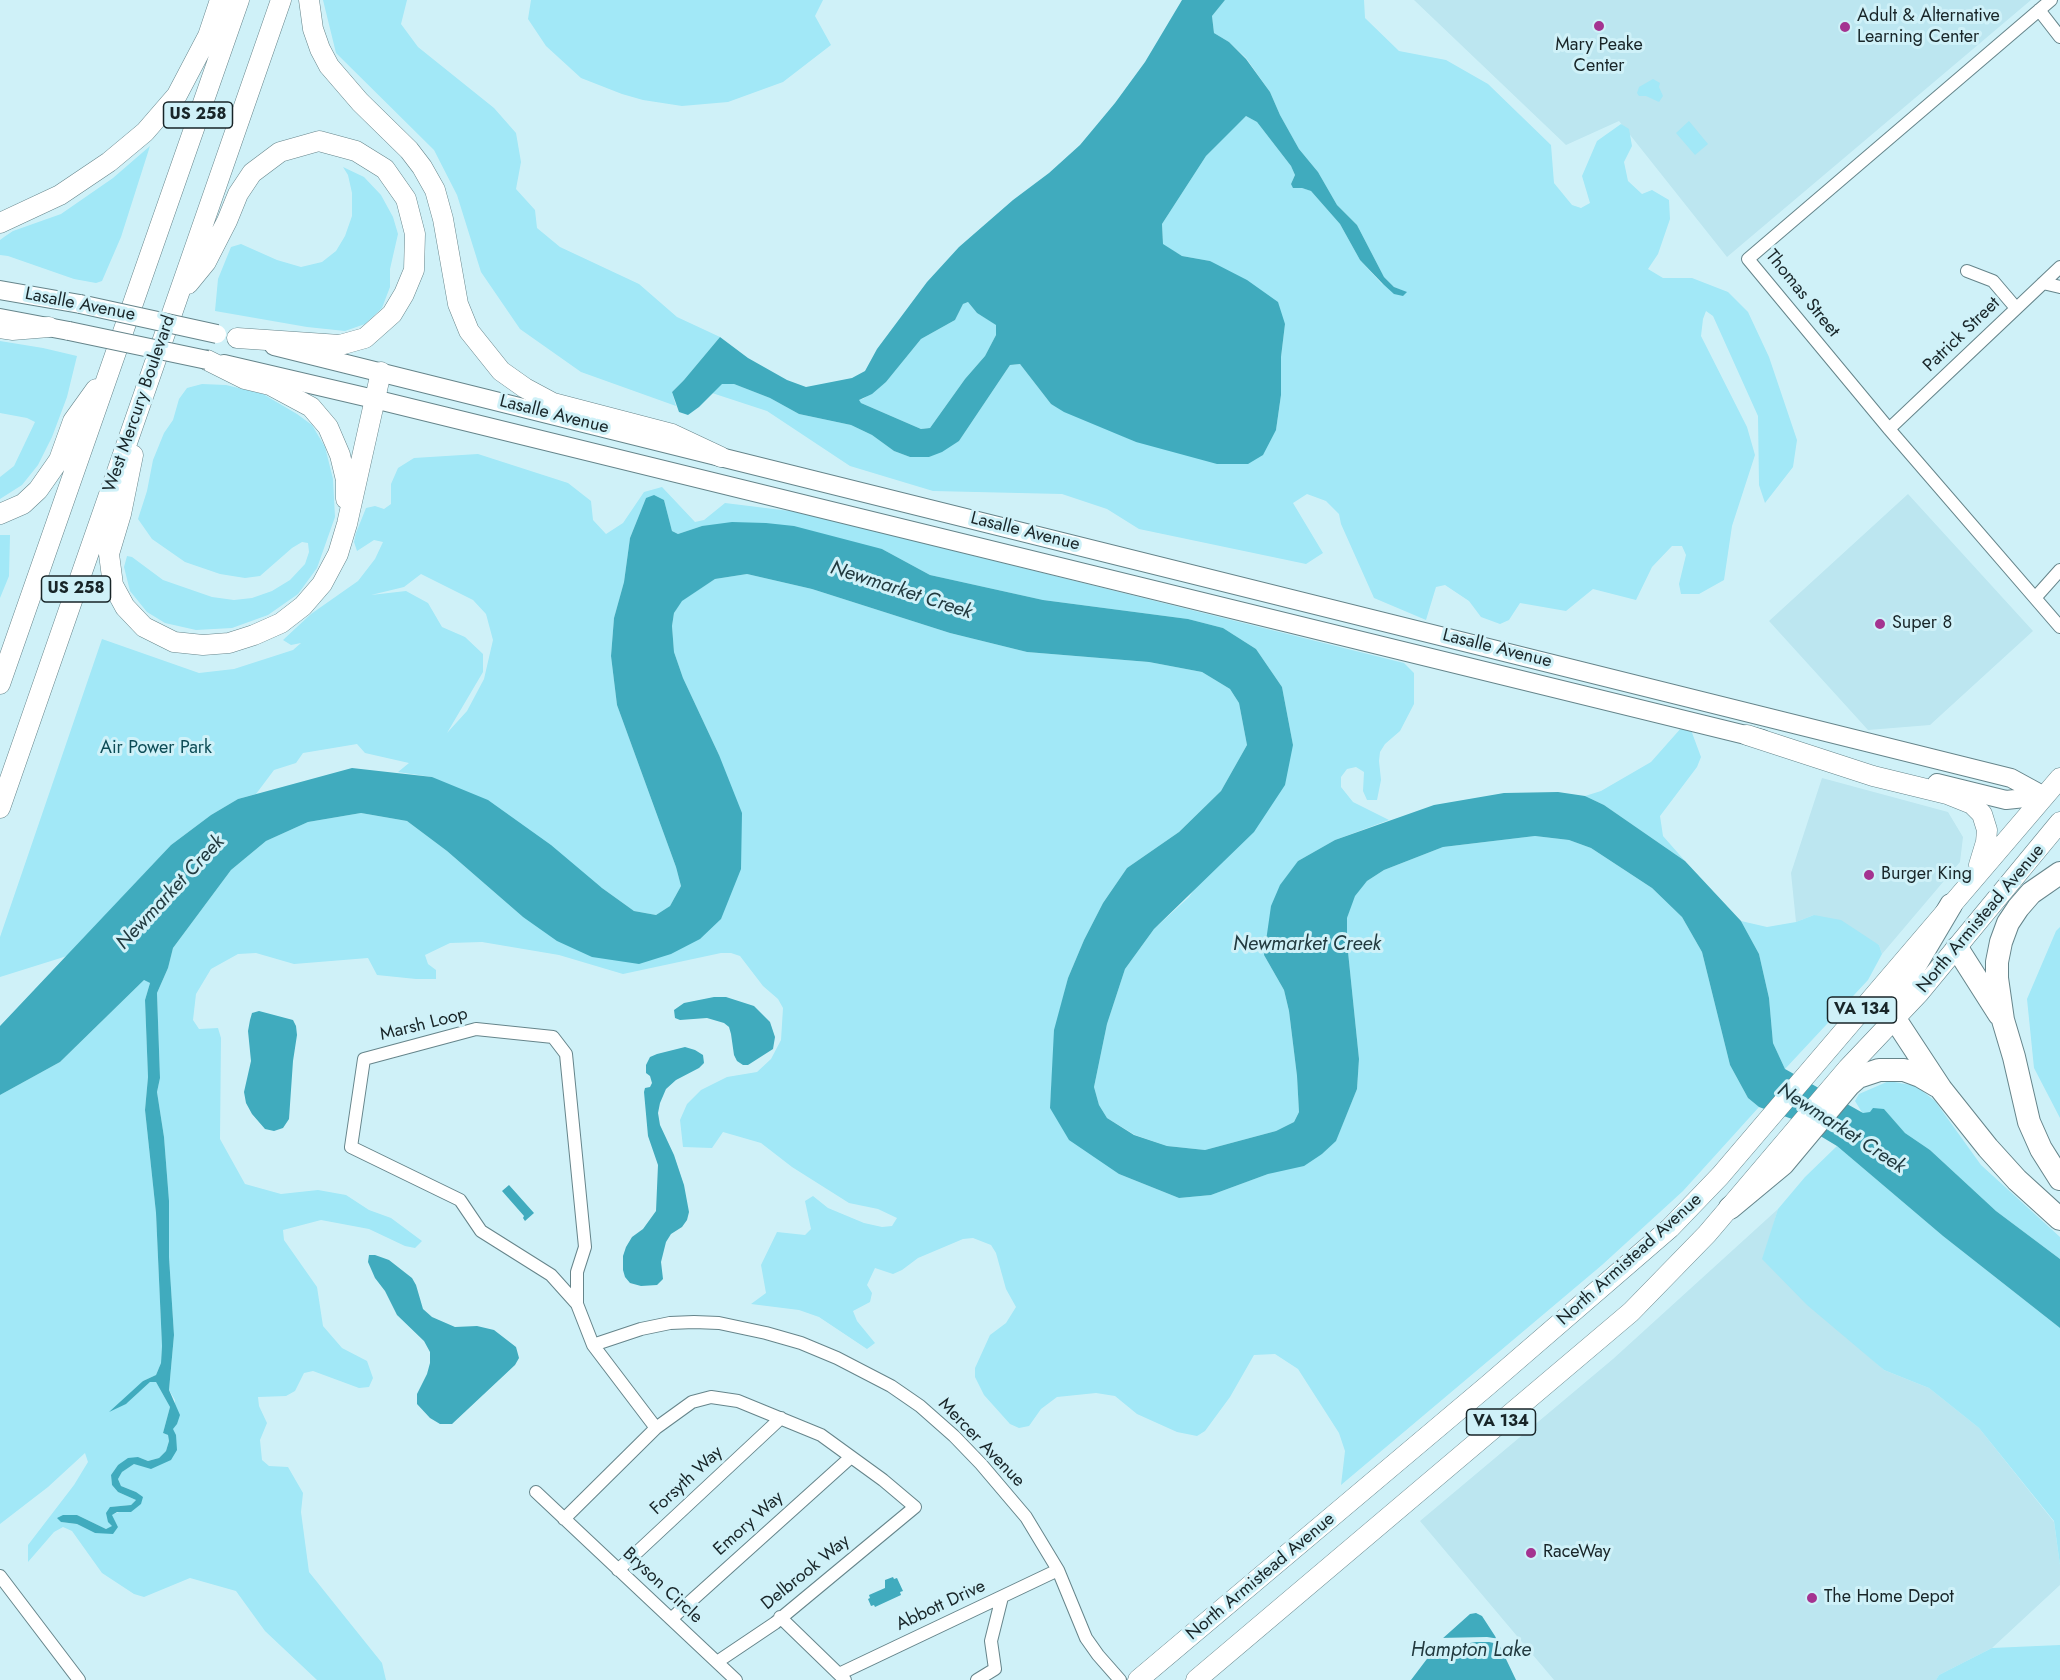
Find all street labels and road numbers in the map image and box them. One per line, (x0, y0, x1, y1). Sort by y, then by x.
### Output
road number: US 258 (164, 102, 232, 128)
street label: Thomas Street (1760, 246, 1844, 342)
street label: Lasalle Avenue (23, 284, 137, 326)
street label: Patrick Street (1919, 293, 2005, 377)
street label: West Mercury Boulevard (100, 313, 180, 495)
street label: Lasalle Avenue (497, 391, 611, 439)
street label: Lasalle Avenue (968, 508, 1082, 556)
road number: US 258 (42, 576, 110, 602)
street label: Lasalle Avenue (1440, 625, 1554, 673)
street label: North Armistead Avenue (1913, 840, 2049, 998)
road number: VA 134 (1828, 997, 1896, 1023)
street label: Marsh Loop (378, 1004, 470, 1046)
street label: North Armistead Avenue (1553, 1189, 1707, 1331)
street label: Mercer Avenue (933, 1394, 1029, 1492)
road number: VA 134 (1466, 1409, 1536, 1435)
street label: Forsyth Way (646, 1442, 728, 1520)
street label: Emory Way (710, 1487, 788, 1561)
street label: North Armistead Avenue (1182, 1509, 1340, 1645)
street label: Delbrook Way (758, 1531, 854, 1615)
street label: Bryson Circle (618, 1543, 706, 1629)
street label: Abbott Drive (893, 1576, 989, 1636)

